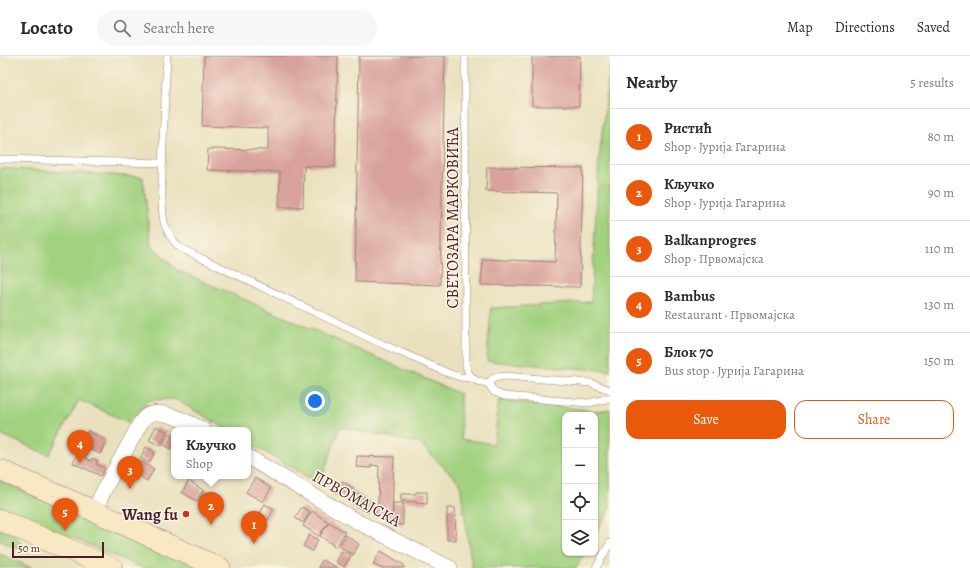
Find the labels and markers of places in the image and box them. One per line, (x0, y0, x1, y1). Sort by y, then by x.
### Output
pin: 4 (67, 430, 93, 463)
pin: 3 (117, 456, 143, 489)
pin: 2 (198, 492, 224, 525)
pin: 5 (52, 498, 78, 531)
place label: Wang fu (121, 504, 178, 526)
marker: Wang fu (181, 509, 191, 519)
pin: 1 (241, 511, 267, 544)

